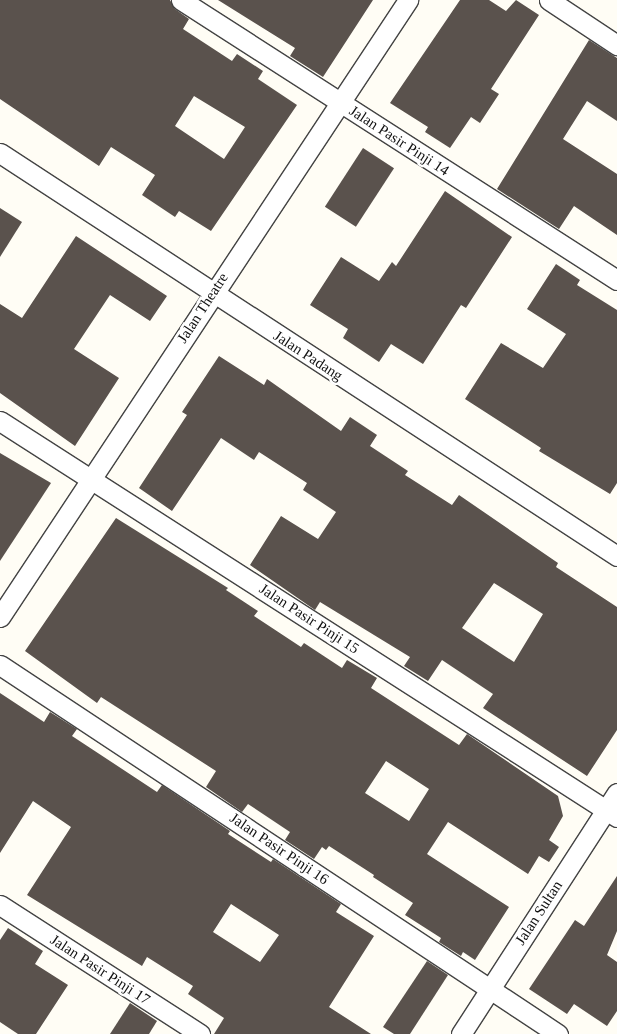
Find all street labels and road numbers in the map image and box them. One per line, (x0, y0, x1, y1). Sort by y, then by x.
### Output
street label: Jalan Pasir Pinji 14 (339, 98, 459, 184)
street label: Jalan Theatre (169, 263, 237, 353)
street label: Jalan Padang (264, 323, 352, 389)
street label: Jalan Pasir Pinji 15 (249, 576, 369, 662)
street label: Jalan Pasir Pinji 16 (220, 805, 338, 893)
street label: Jalan Sultan (508, 872, 570, 954)
street label: Jalan Pasir Pinji 17 (40, 927, 160, 1013)

